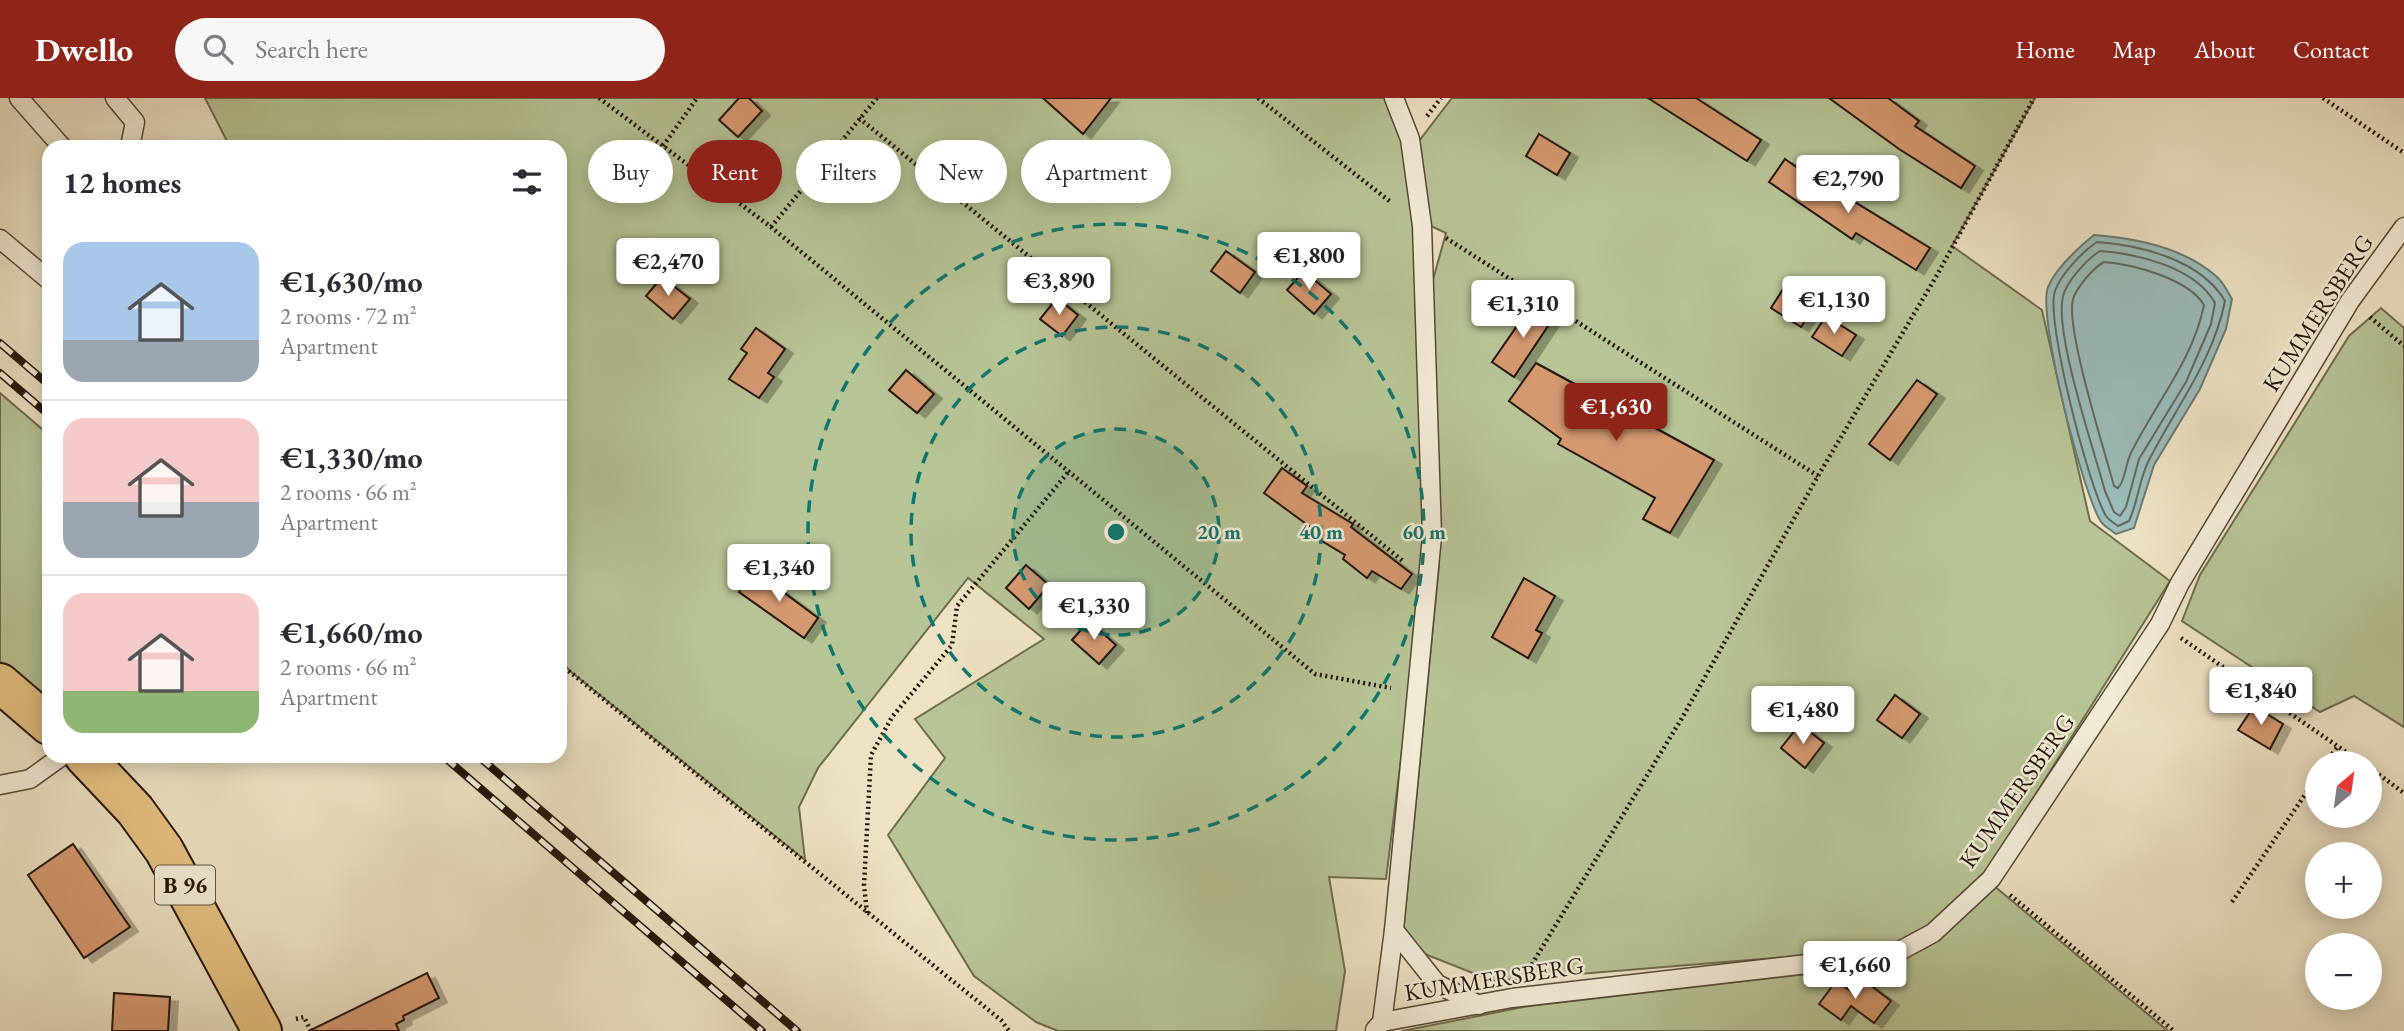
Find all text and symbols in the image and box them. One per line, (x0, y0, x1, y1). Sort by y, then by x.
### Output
search box (175, 18, 665, 81)
text: Dwello (35, 28, 133, 71)
icon: search (199, 30, 237, 68)
text: Search here (255, 32, 368, 66)
text: Home (2015, 34, 2075, 65)
text: Map (2113, 34, 2156, 65)
text: About (2194, 34, 2255, 65)
text: Contact (2293, 34, 2369, 65)
chip: Buy (588, 140, 673, 203)
chip: Rent (687, 140, 782, 203)
chip: Filters (796, 140, 901, 203)
chip: New (915, 140, 1007, 203)
chip: Apartment (1021, 140, 1171, 203)
pin: €2,790 (1791, 156, 1905, 215)
text: 12 homes (63, 163, 181, 202)
icon: filters (508, 163, 546, 201)
text: €2,790 (1812, 163, 1884, 193)
street label: KUMMERSBERG (2255, 228, 2380, 397)
pin: €1,800 (1252, 232, 1366, 292)
pin: €2,470 (611, 238, 725, 298)
text: €1,800 (1273, 240, 1345, 270)
text: €2,470 (632, 246, 704, 276)
pin: €3,890 (1002, 258, 1116, 317)
text: €1,630/mo (280, 262, 423, 301)
text: €3,890 (1023, 265, 1095, 295)
icon: home (119, 270, 203, 354)
pin: €1,130 (1777, 276, 1891, 336)
pin: €1,310 (1466, 280, 1580, 340)
text: €1,130 (1798, 284, 1870, 314)
text: €1,310 (1487, 288, 1559, 318)
text: 2 rooms · 72 m² (280, 301, 417, 331)
text: Apartment (280, 331, 378, 361)
pin: €1,630 (1559, 384, 1673, 443)
text: €1,630 (1580, 391, 1652, 421)
text: €1,330/mo (280, 438, 423, 477)
icon: home (119, 446, 203, 530)
text: 2 rooms · 66 m² (280, 477, 417, 507)
text: Apartment (280, 507, 378, 537)
text: 20 m (1197, 518, 1241, 545)
text: 40 m (1299, 518, 1343, 545)
text: 60 m (1402, 518, 1446, 545)
centre of rings (1104, 520, 1128, 544)
pin: €1,340 (722, 545, 836, 604)
text: €1,340 (743, 552, 815, 582)
pin: €1,330 (1037, 582, 1151, 642)
text: €1,330 (1058, 590, 1130, 620)
text: €1,660/mo (280, 613, 423, 652)
icon: home (119, 621, 203, 705)
text: 2 rooms · 66 m² (280, 652, 417, 682)
pin: €1,840 (2204, 668, 2318, 727)
text: €1,840 (2225, 675, 2297, 705)
text: Apartment (280, 682, 378, 712)
pin: €1,480 (1746, 686, 1860, 746)
text: €1,480 (1767, 694, 1839, 724)
street label: KUMMERSBERG (1952, 708, 2081, 874)
north arrow (2305, 751, 2382, 828)
map controls (2305, 751, 2382, 1010)
button: + (2305, 842, 2382, 919)
road number: B 96 (155, 866, 215, 904)
button: − (2305, 933, 2382, 1010)
pin: €1,660 (1798, 942, 1912, 1001)
street label: KUMMERSBERG (1402, 949, 1586, 1008)
text: €1,660 (1819, 949, 1891, 979)

